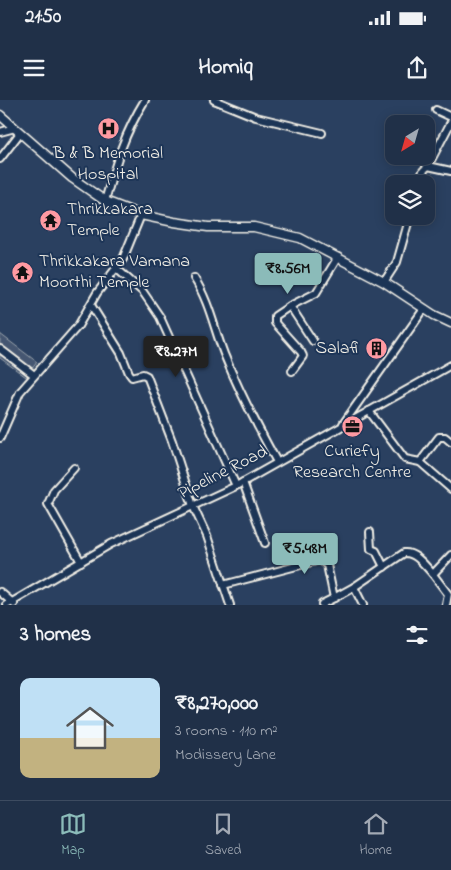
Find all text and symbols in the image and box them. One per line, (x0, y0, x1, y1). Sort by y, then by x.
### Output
text: 21:50 (25, 4, 61, 31)
text: Homiq (198, 52, 253, 84)
icon: menu (20, 54, 48, 82)
icon: share (403, 54, 431, 82)
north arrow (385, 115, 435, 165)
map controls (385, 115, 435, 225)
hospital icon: B & B Memorial Hospital (96, 117, 120, 141)
place label: B & B Memorial Hospital (52, 141, 163, 188)
button: layers (385, 175, 435, 225)
place label: Thrikkakara Temple (67, 197, 153, 244)
temple icon: Thrikkakara Temple (39, 208, 63, 232)
place label: Thrikkakara Vamana Moorthi Temple (39, 249, 190, 296)
pin: ₹8.56M (247, 252, 329, 295)
text: ₹8.56M (266, 257, 310, 281)
temple icon: Thrikkakara Vamana Moorthi Temple (11, 260, 35, 284)
pin: ₹8.27M (135, 336, 217, 378)
place label: Salafi (315, 336, 361, 362)
building icon: Salafi (365, 337, 389, 361)
text: ₹8.27M (154, 340, 198, 364)
office icon: Curiefy Research Centre (340, 415, 364, 439)
street label: Pipeline Road (174, 439, 272, 507)
place label: Curiefy Research Centre (293, 439, 412, 486)
pin: ₹5.48M (264, 532, 346, 575)
text: ₹5.48M (283, 537, 327, 561)
text: 3 homes (20, 620, 91, 650)
icon: filters (403, 621, 431, 649)
text: ₹8,270,000 (175, 689, 258, 719)
icon: home (60, 698, 120, 758)
text: 3 rooms · 110 m² (175, 719, 277, 743)
text: Modissery Lane (175, 743, 276, 767)
tab: Map (59, 810, 87, 861)
tab: Saved (205, 810, 241, 861)
tab: Home (359, 810, 392, 861)

